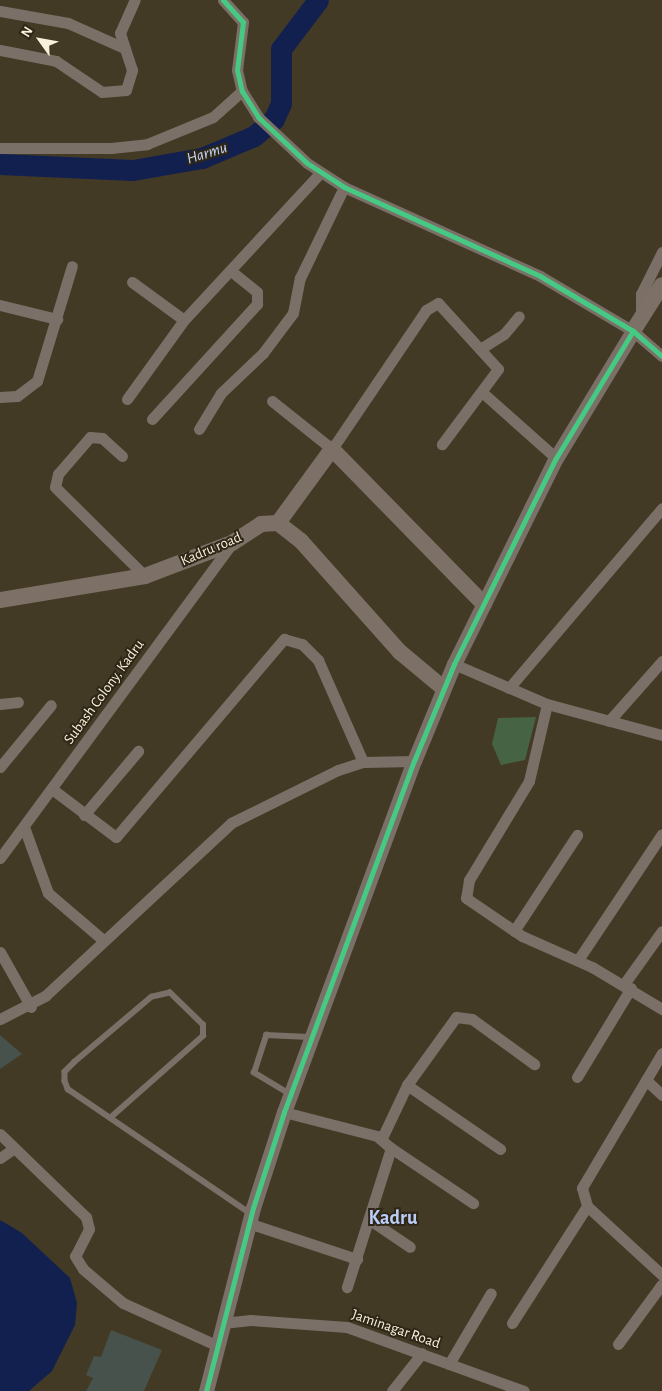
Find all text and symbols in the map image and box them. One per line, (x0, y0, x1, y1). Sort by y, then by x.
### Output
north arrow (15, 15, 65, 65)
text: N (19, 24, 36, 40)
water label: Harmu (184, 138, 230, 168)
street label: Kadru road (178, 528, 244, 570)
street label: Subash Colony, Kadru (60, 636, 148, 748)
district label: Kadru (368, 1206, 418, 1230)
street label: Jaminagar Road (349, 1305, 443, 1353)

